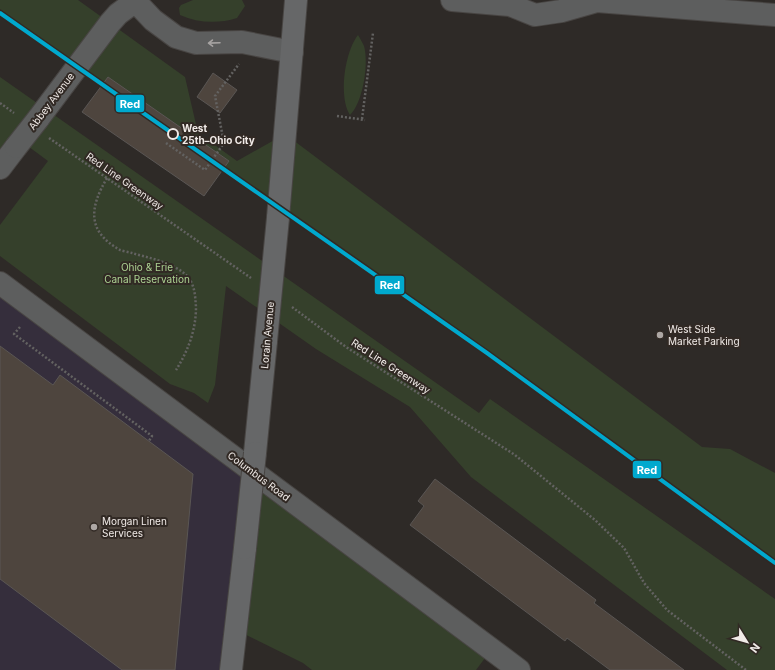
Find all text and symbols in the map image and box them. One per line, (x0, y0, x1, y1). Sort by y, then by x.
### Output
one-way arrow (208, 39, 221, 46)
street label: Abbey Avenue (26, 70, 76, 132)
line badge: Red (115, 94, 145, 113)
text: Red (120, 97, 140, 111)
place label: West 25th–Ohio City (182, 122, 255, 147)
marker: West 25th–Ohio City (167, 128, 179, 140)
street label: Red Line Greenway (84, 150, 166, 212)
park label: Ohio & Erie Canal Reservation (104, 261, 190, 285)
line badge: Red (374, 275, 405, 295)
text: Red (380, 278, 400, 292)
street label: Lorain Avenue (258, 301, 276, 369)
place label: West Side Market Parking (668, 323, 740, 347)
marker: West Side Market Parking (655, 330, 665, 340)
street label: Red Line Greenway (349, 336, 433, 396)
street label: Columbus Road (226, 449, 292, 503)
line badge: Red (632, 460, 662, 479)
text: Red (637, 463, 657, 477)
place label: Morgan Linen Services (102, 515, 167, 539)
marker: Morgan Linen Services (89, 522, 99, 532)
north arrow (727, 622, 767, 662)
text: N (747, 640, 763, 656)

